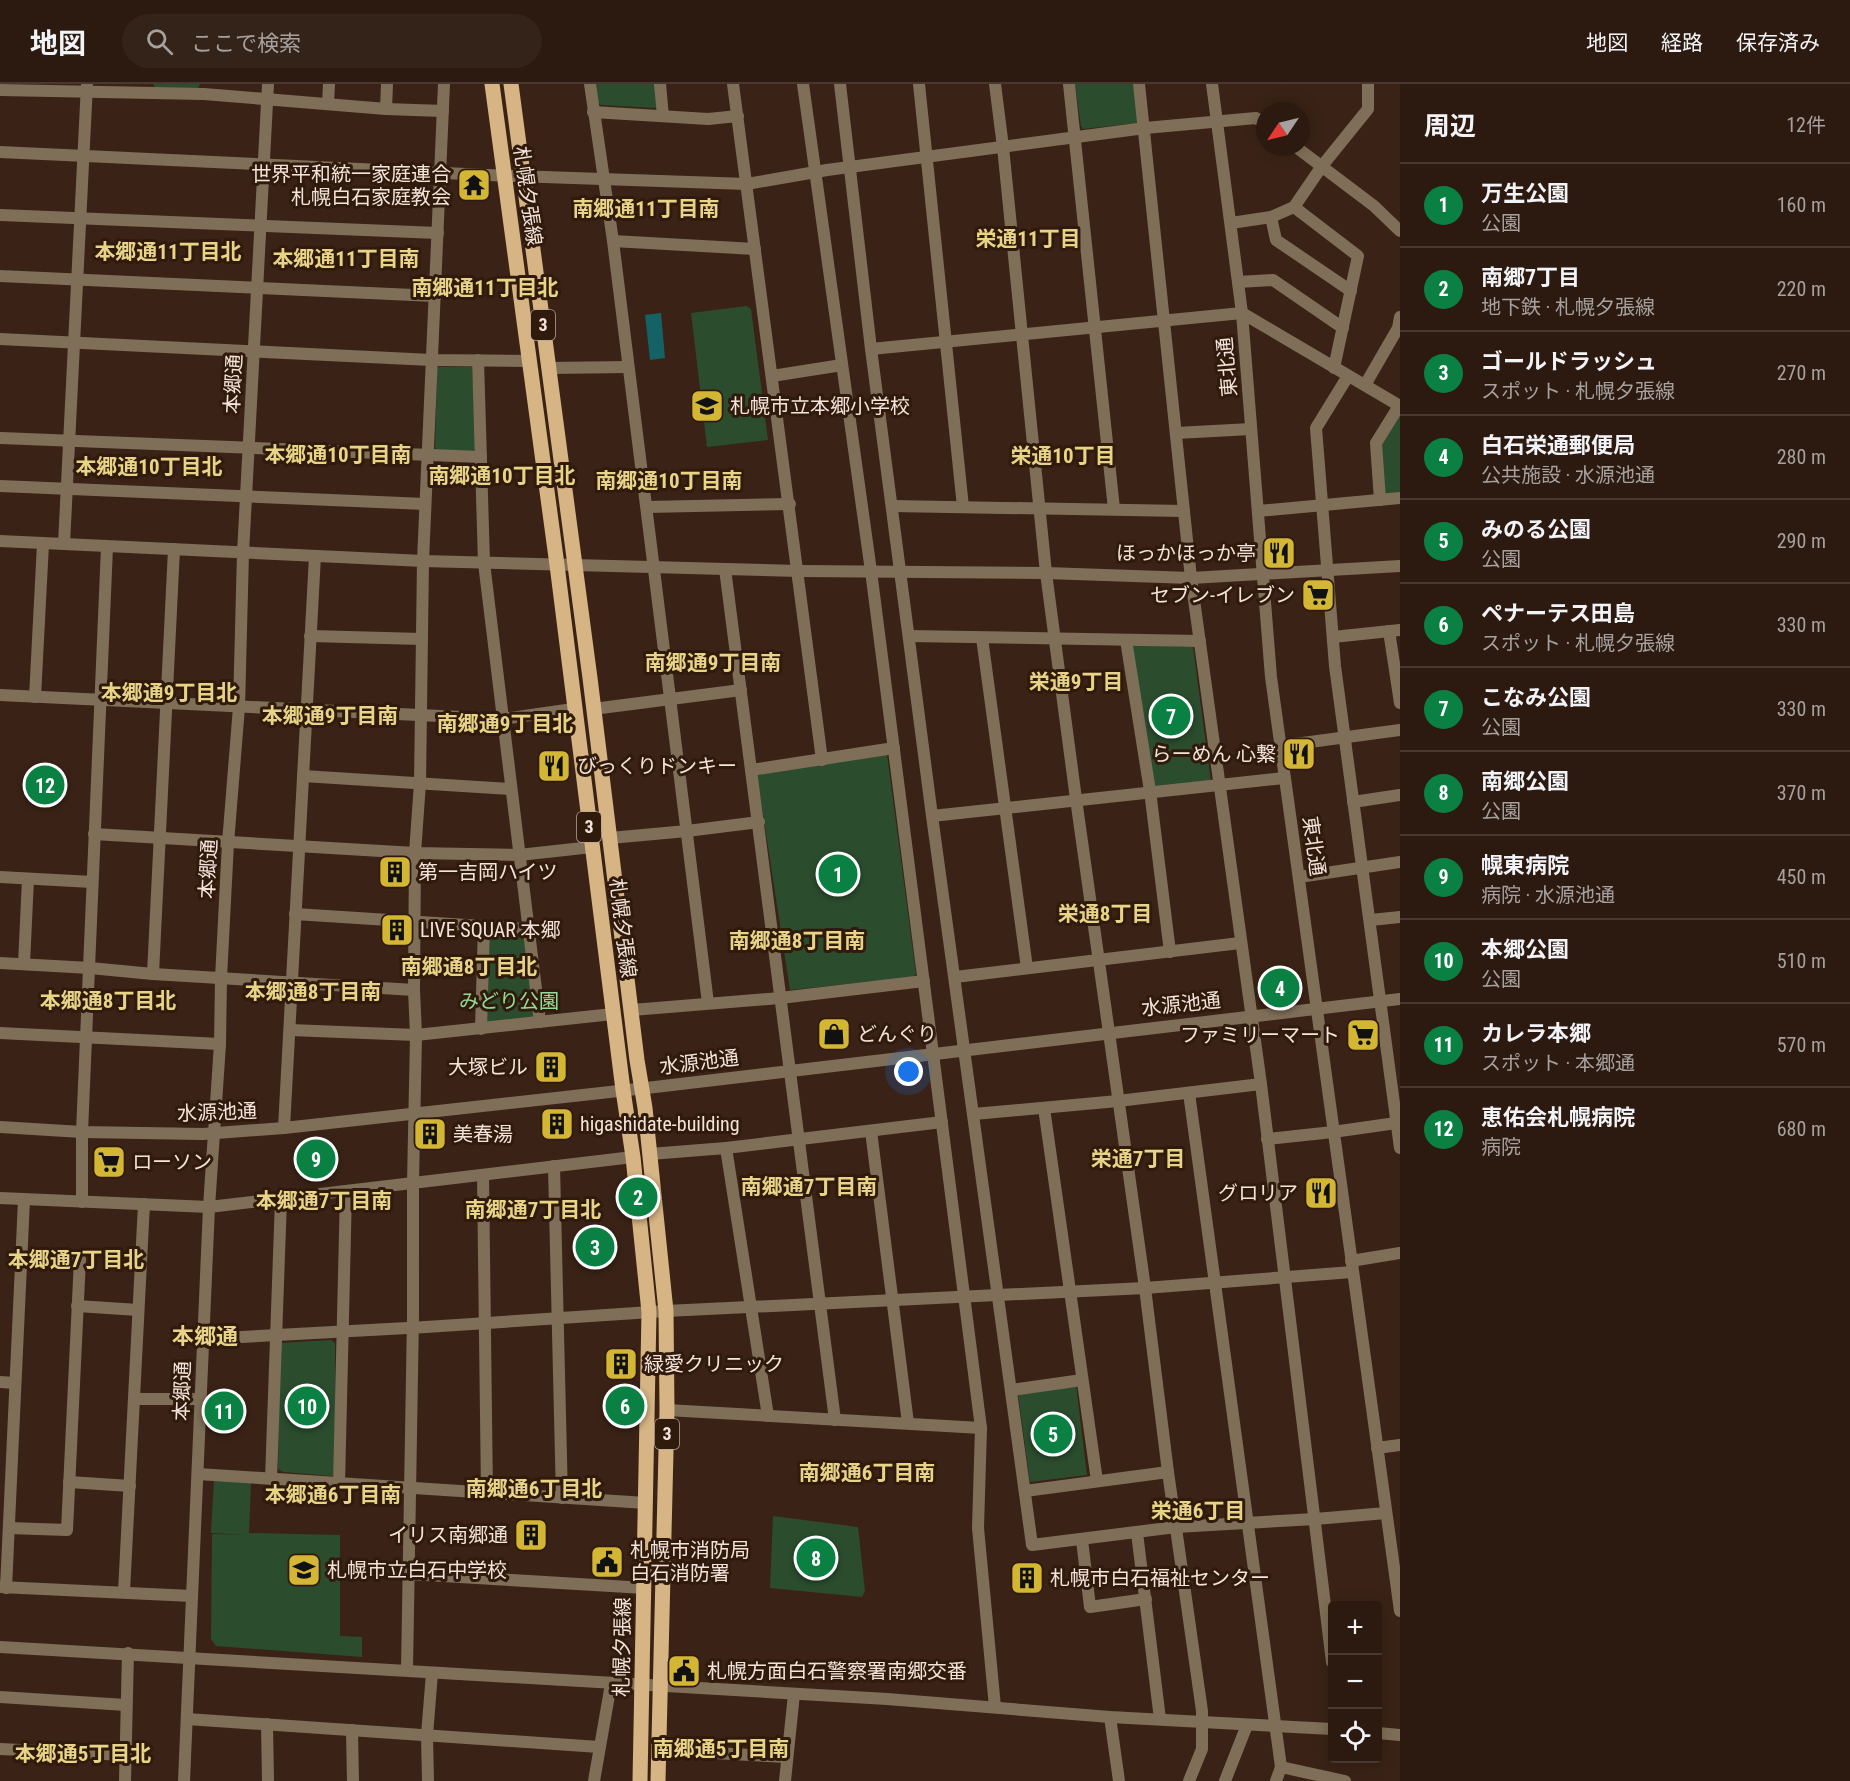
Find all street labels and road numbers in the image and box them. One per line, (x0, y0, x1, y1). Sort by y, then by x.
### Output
street label: 札幌夕張線 (509, 145, 547, 247)
road number: 3 (531, 310, 555, 340)
street label: 東北通 (1212, 336, 1242, 398)
street label: 本郷通 (219, 353, 247, 415)
road number: 3 (577, 812, 601, 842)
street label: 東北通 (1298, 815, 1330, 877)
street label: 本郷通 (194, 838, 222, 900)
street label: 札幌夕張線 (605, 877, 641, 979)
street label: 水源池通 (1140, 988, 1222, 1020)
street label: 水源池通 (658, 1045, 740, 1079)
street label: 水源池通 (177, 1099, 257, 1125)
street label: 本郷通 (169, 1361, 195, 1421)
road number: 3 (655, 1419, 679, 1449)
street label: 札幌夕張線 (609, 1597, 635, 1697)

